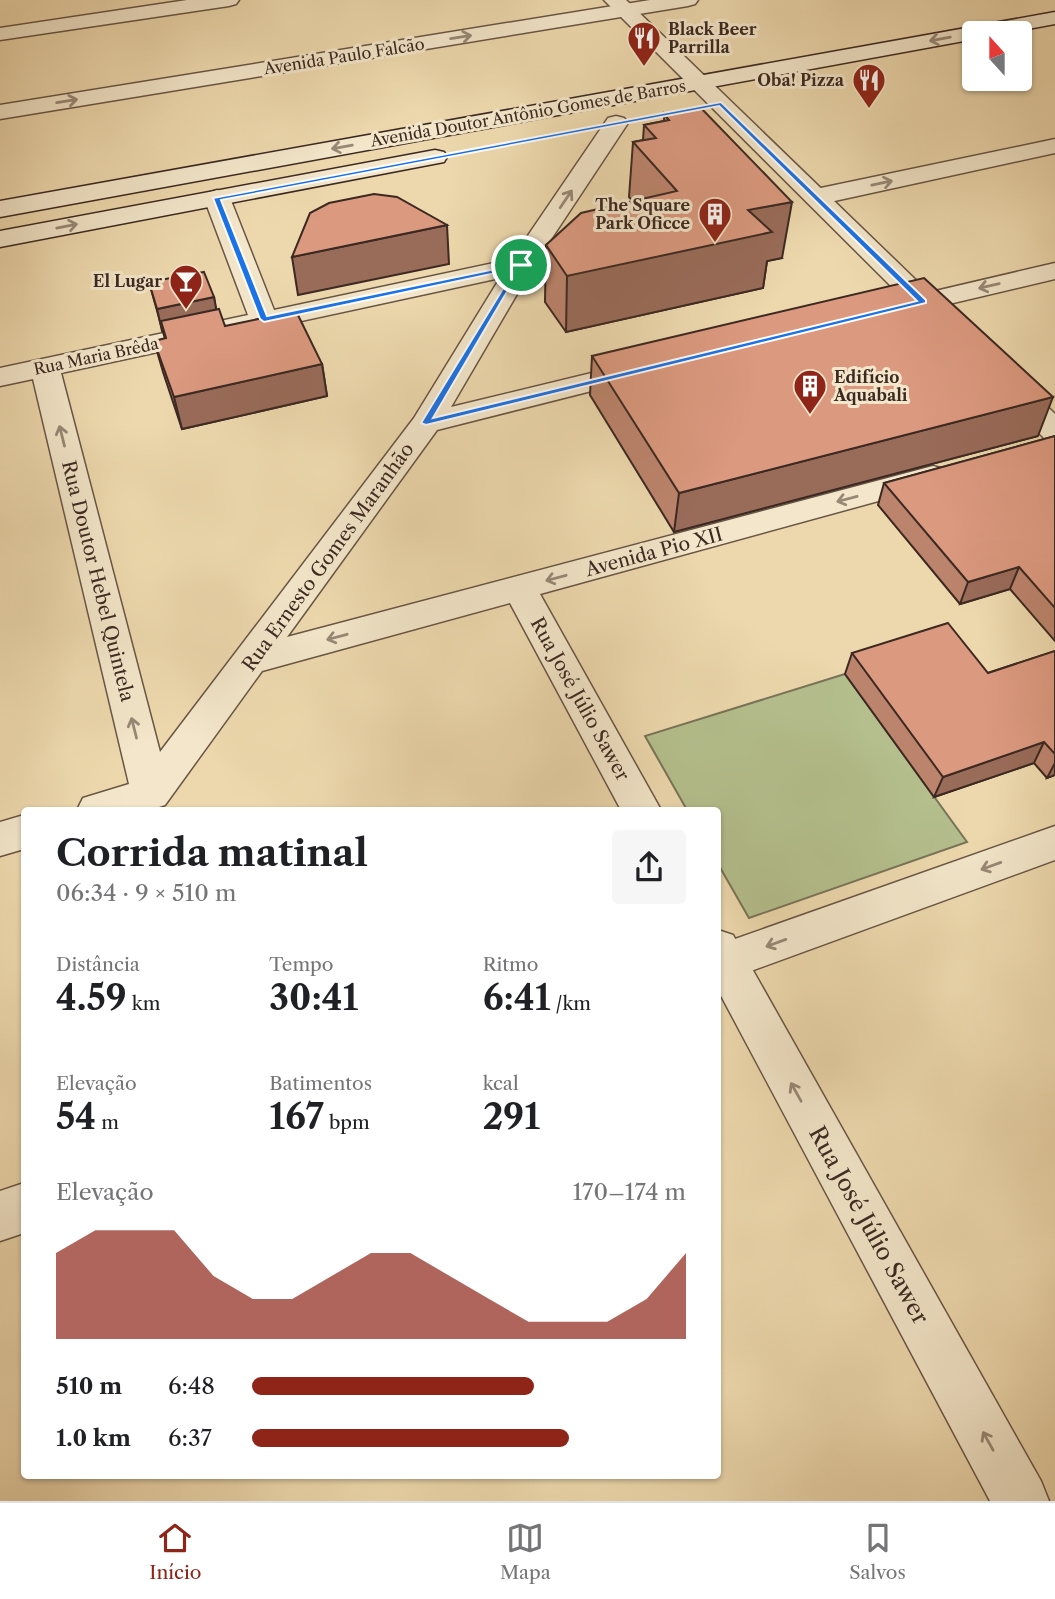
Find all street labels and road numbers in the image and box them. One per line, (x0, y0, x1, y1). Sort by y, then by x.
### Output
street label: Avenida Paulo Falcão (261, 33, 426, 79)
street label: Avenida Doutor Antônio Gomes de Barros (368, 75, 687, 151)
street label: Rua Maria Brêda (32, 333, 161, 379)
street label: Rua Ernesto Gomes Maranhão (237, 438, 419, 676)
street label: Rua Doutor Hebel Quintela (57, 458, 139, 704)
street label: Avenida Pio XII (582, 523, 725, 582)
street label: Rua José Júlio Sawer (526, 613, 634, 785)
street label: Rua José Júlio Sawer (803, 1121, 935, 1329)

